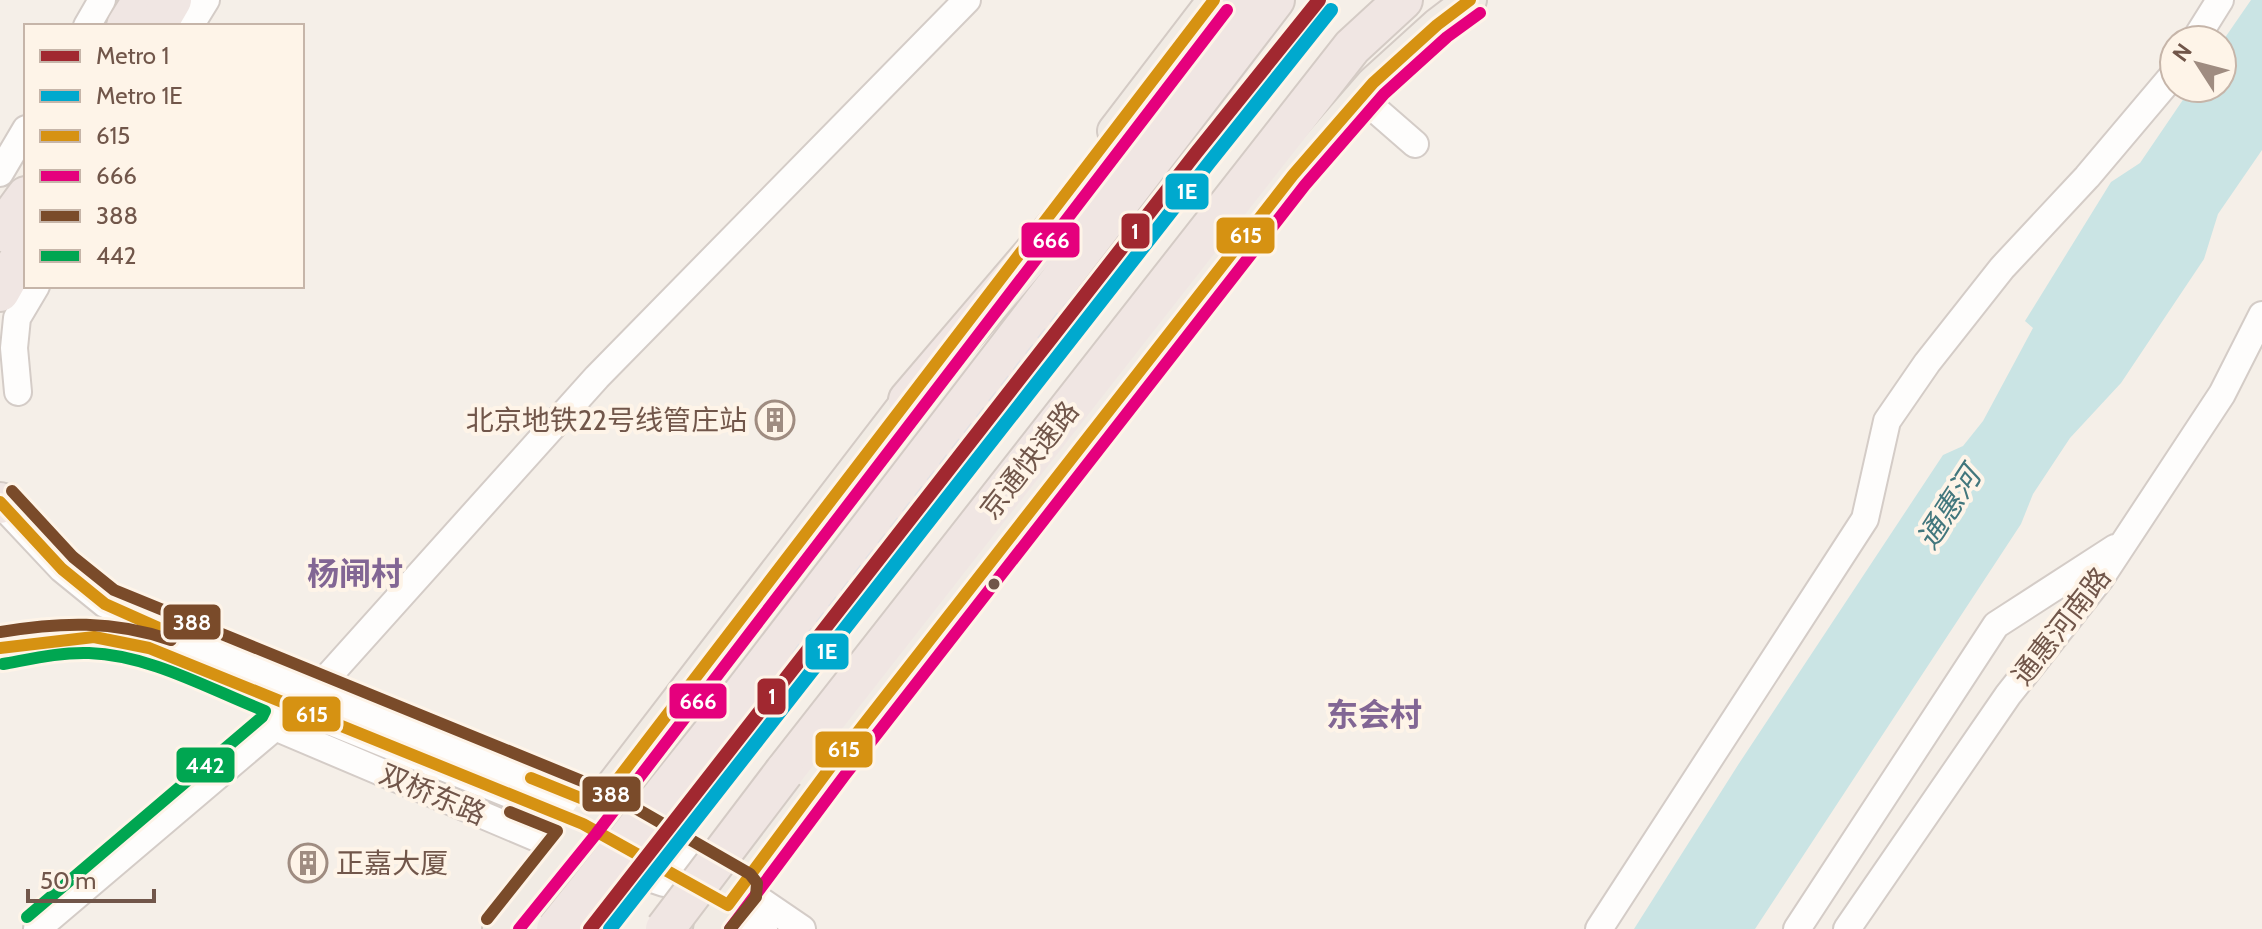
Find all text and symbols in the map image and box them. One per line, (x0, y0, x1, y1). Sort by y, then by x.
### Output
legend (24, 24, 304, 288)
north arrow (2158, 24, 2238, 104)
text: N (2167, 38, 2198, 67)
text: Metro 1 (96, 41, 169, 70)
text: Metro 1E (96, 81, 183, 110)
text: 615 (96, 121, 130, 150)
text: 666 (96, 161, 137, 190)
line badge: 1E (1164, 172, 1210, 211)
text: 1E (1177, 178, 1197, 205)
text: 388 (96, 201, 138, 230)
line badge: 1 (1120, 212, 1151, 250)
line badge: 615 (1215, 216, 1276, 255)
text: 1 (1131, 218, 1139, 245)
line badge: 666 (1020, 221, 1081, 259)
text: 615 (1230, 222, 1262, 249)
text: 666 (1032, 227, 1070, 254)
text: 442 (96, 241, 136, 270)
street label: 京通快速路 (973, 394, 1085, 526)
building icon: 北京地铁22号线管庄站 (754, 399, 796, 441)
place label: 北京地铁22号线管庄站 (466, 403, 747, 437)
water label: 通惠河 (1909, 456, 1991, 556)
district label: 杨闸村 (307, 554, 403, 593)
street label: 通惠河南路 (2005, 560, 2117, 692)
unlabelled marker (986, 576, 1002, 592)
line badge: 388 (162, 603, 222, 641)
text: 388 (173, 609, 211, 636)
line badge: 1E (804, 632, 850, 671)
text: 1E (817, 638, 837, 665)
line badge: 1 (756, 677, 787, 716)
line badge: 666 (668, 682, 728, 720)
text: 1 (768, 683, 776, 710)
text: 666 (679, 688, 717, 715)
line badge: 615 (281, 695, 342, 733)
district label: 东会村 (1326, 695, 1422, 734)
text: 615 (296, 701, 328, 728)
line badge: 615 (814, 730, 874, 769)
text: 615 (828, 736, 860, 763)
line badge: 442 (175, 746, 236, 784)
text: 442 (186, 752, 224, 779)
street label: 双桥东路 (375, 756, 491, 832)
line badge: 388 (581, 775, 642, 813)
text: 388 (592, 781, 630, 808)
building icon: 正嘉大厦 (287, 842, 329, 884)
place label: 正嘉大厦 (336, 846, 448, 880)
scale bar (28, 853, 154, 903)
text: 50 m (40, 866, 96, 895)

